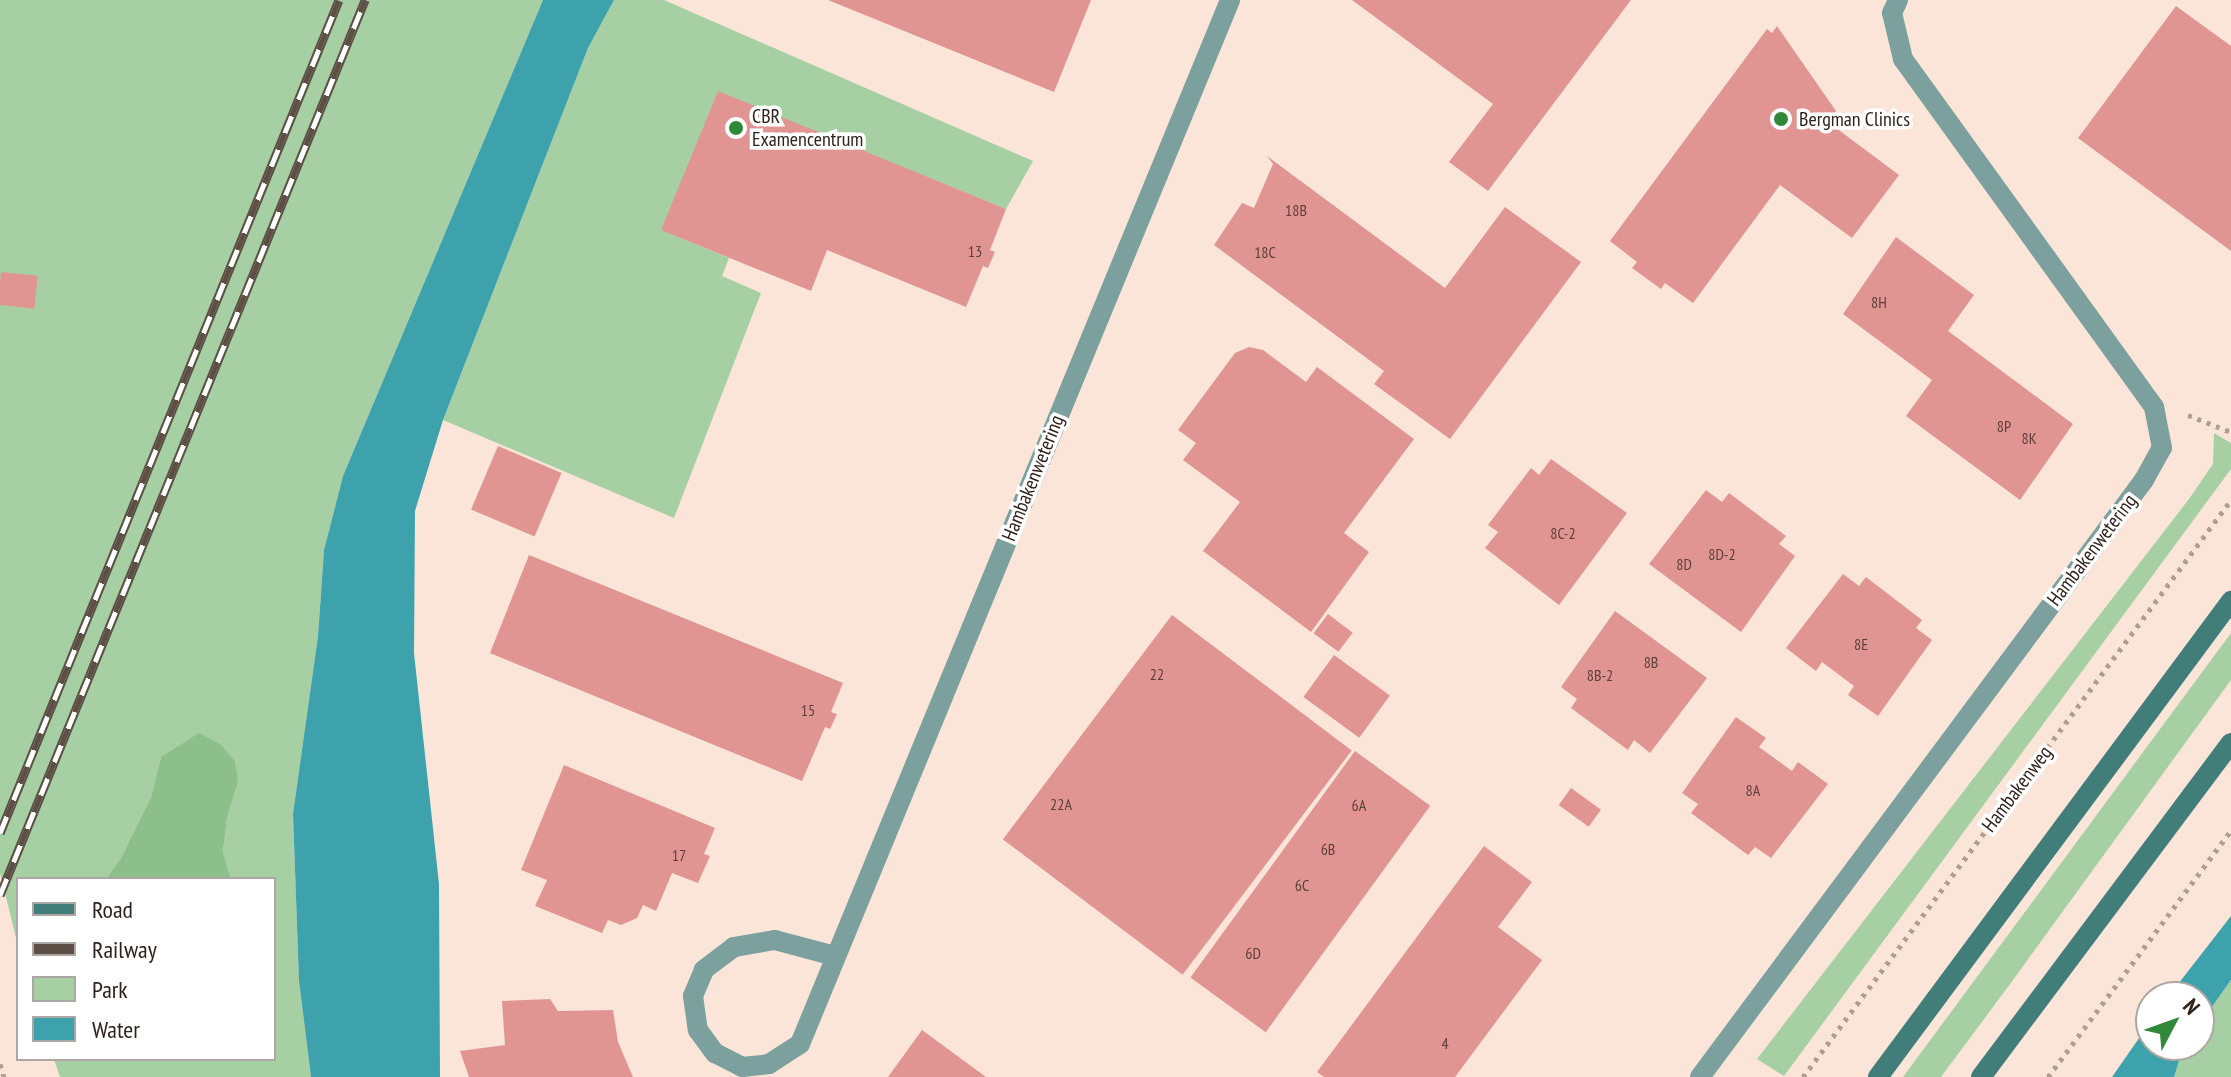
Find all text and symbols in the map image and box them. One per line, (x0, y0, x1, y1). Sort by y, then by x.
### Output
place label: CBR Examencentrum (752, 104, 863, 151)
place label: Bergman Clinics (1799, 107, 1910, 131)
marker: Bergman Clinics (1770, 108, 1792, 130)
marker: CBR Examencentrum (727, 119, 745, 137)
house number: 18B (1285, 200, 1307, 220)
house number: 13 (968, 241, 982, 261)
house number: 18C (1254, 242, 1276, 262)
house number: 8H (1871, 292, 1887, 312)
street label: Hambakenwetering (997, 412, 1069, 544)
house number: 8P (1997, 416, 2011, 436)
house number: 8K (2021, 428, 2037, 448)
street label: Hambakenwetering (2042, 489, 2142, 611)
house number: 8C-2 (1550, 523, 1576, 543)
house number: 8D-2 (1708, 544, 1736, 564)
house number: 8D (1676, 554, 1692, 574)
house number: 8E (1854, 634, 1868, 654)
house number: 8B (1644, 652, 1658, 672)
house number: 22 (1150, 664, 1164, 684)
house number: 8B-2 (1587, 665, 1613, 685)
house number: 15 (801, 700, 815, 720)
street label: Hambakenweg (1977, 741, 2057, 837)
house number: 8A (1746, 780, 1760, 800)
house number: 22A (1050, 794, 1072, 814)
house number: 6A (1352, 795, 1366, 815)
house number: 6B (1321, 839, 1335, 859)
house number: 17 (672, 845, 686, 865)
house number: 6C (1295, 875, 1309, 895)
legend (16, 877, 276, 1061)
text: Road (92, 894, 133, 925)
text: Railway (92, 934, 157, 965)
house number: 6D (1245, 943, 1261, 963)
text: Park (92, 974, 128, 1005)
north arrow (2135, 981, 2215, 1061)
text: N (2177, 993, 2206, 1020)
text: Water (92, 1014, 140, 1045)
house number: 4 (1441, 1033, 1449, 1053)

